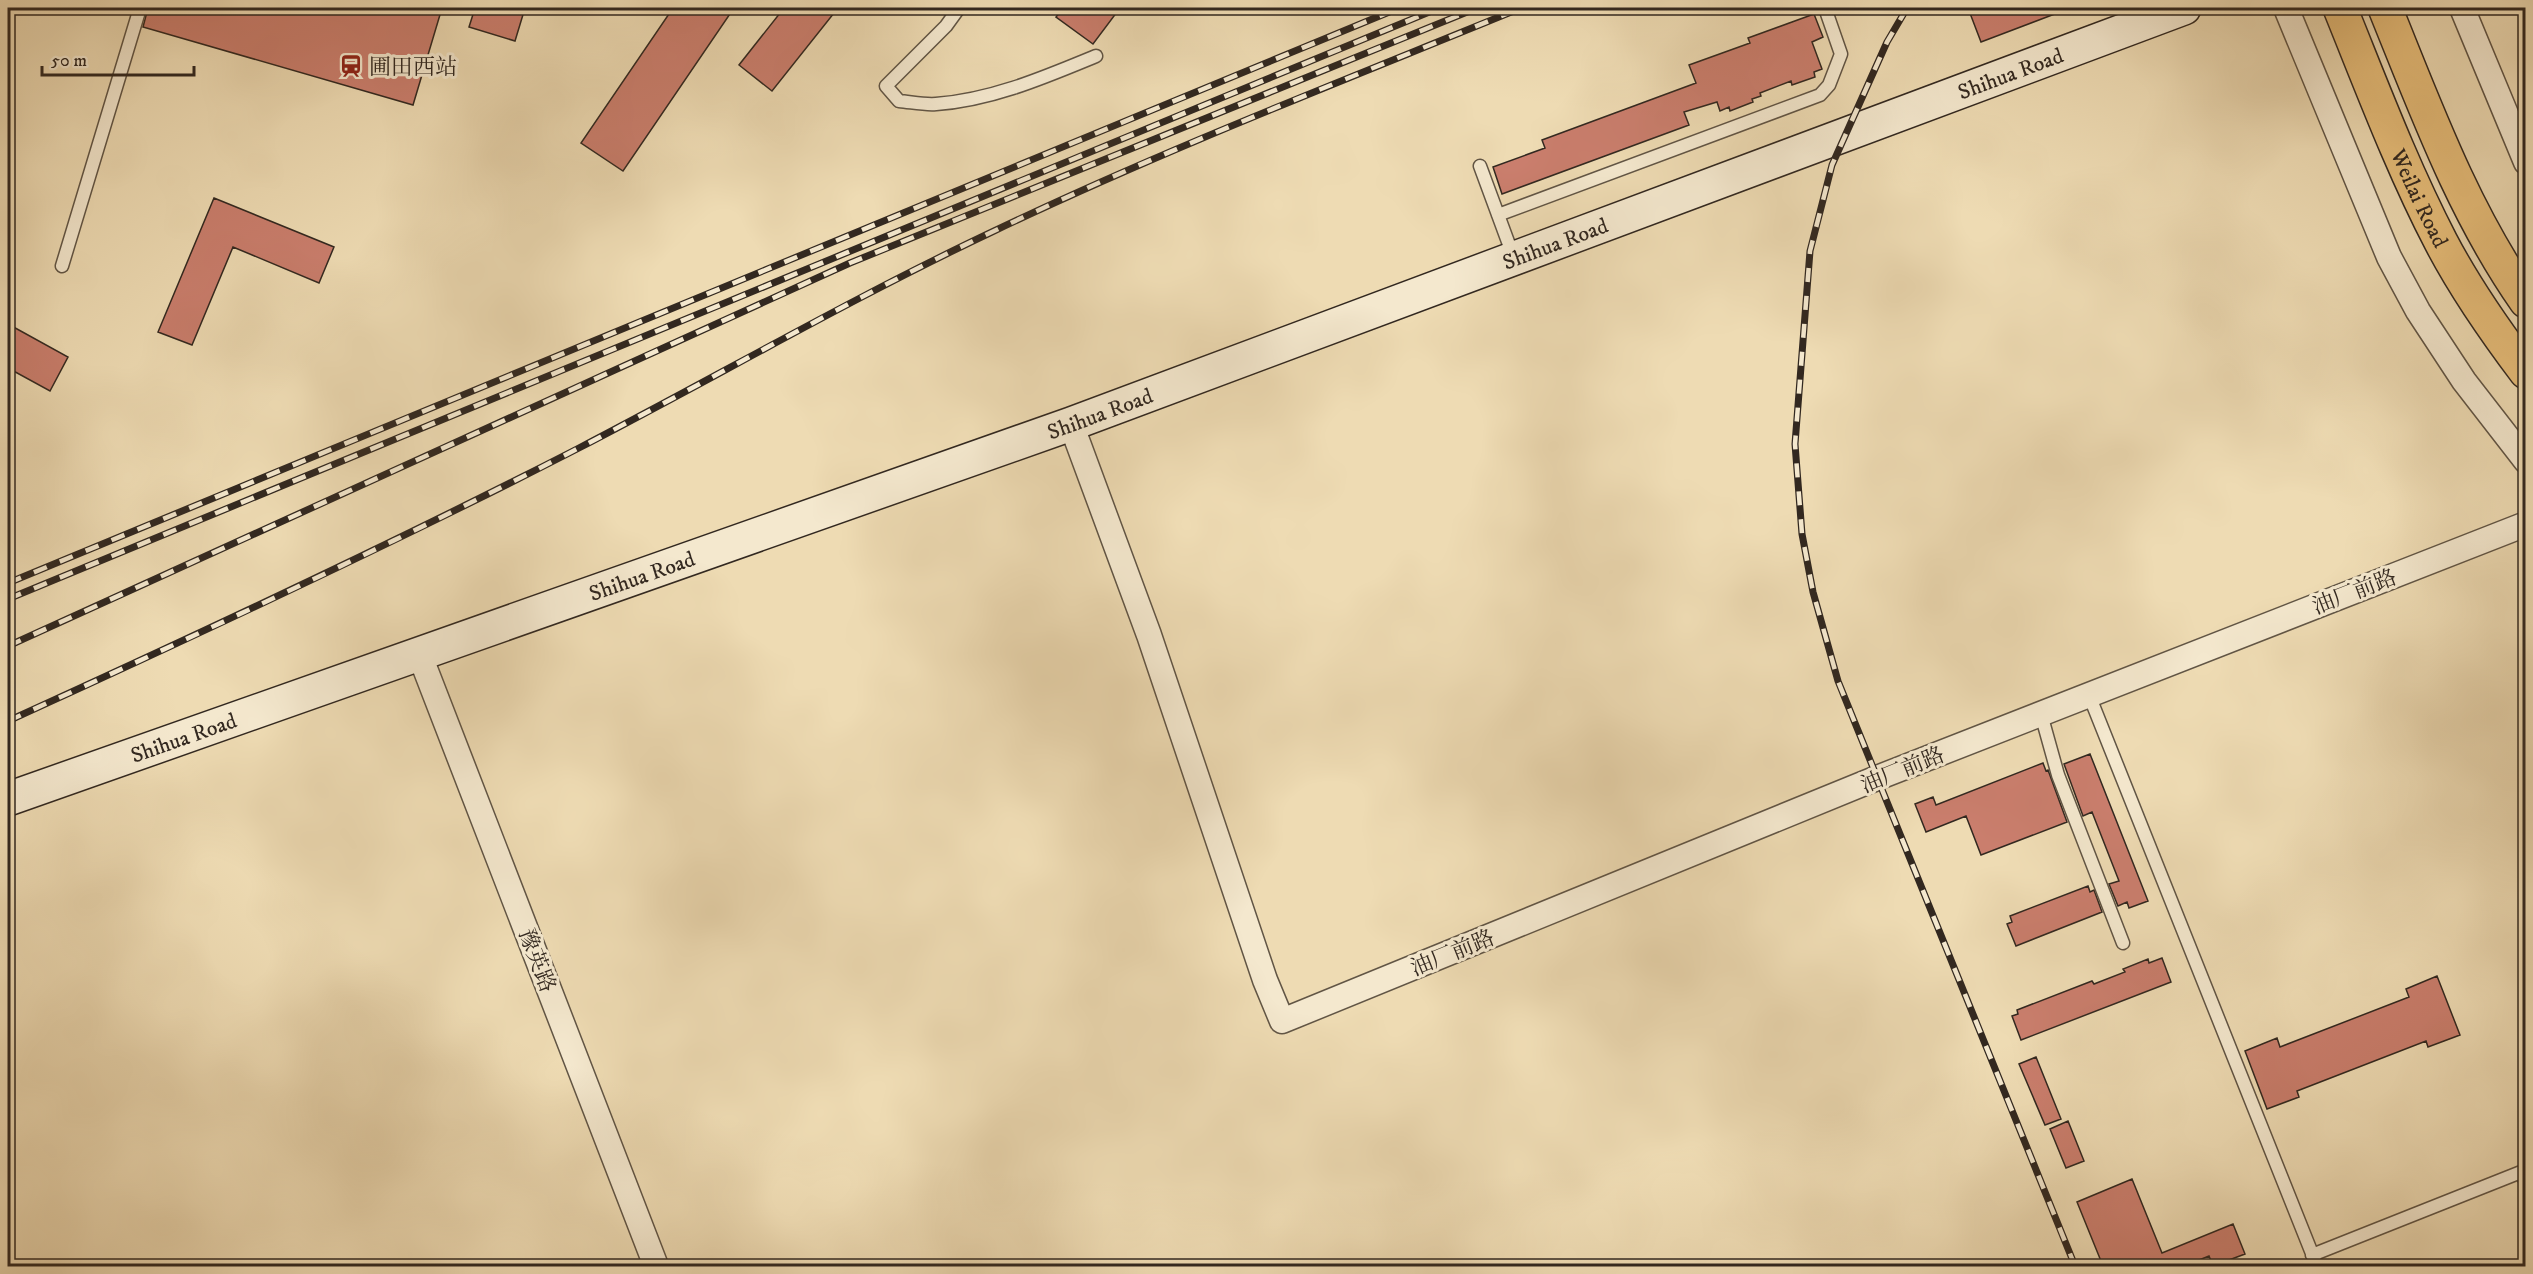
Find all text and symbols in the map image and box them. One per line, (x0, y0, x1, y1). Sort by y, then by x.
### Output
scale bar (42, 39, 194, 77)
street label: Shihua Road (1954, 42, 2067, 106)
text: 50 m (51, 50, 87, 72)
station icon: 圃田西站 (338, 53, 364, 79)
place label: 圃田西站 (369, 54, 457, 81)
street label: Weilai Road (2384, 144, 2453, 252)
street label: Shihua Road (1499, 212, 1612, 276)
street label: Shihua Road (1044, 383, 1157, 446)
street label: Shihua Road (586, 546, 699, 608)
street label: 油厂前路 (2309, 564, 2400, 621)
street label: Shihua Road (127, 707, 241, 770)
street label: 油厂前路 (1857, 741, 1948, 799)
street label: 油厂前路 (1407, 924, 1498, 982)
street label: 豫英路 (512, 925, 561, 996)

